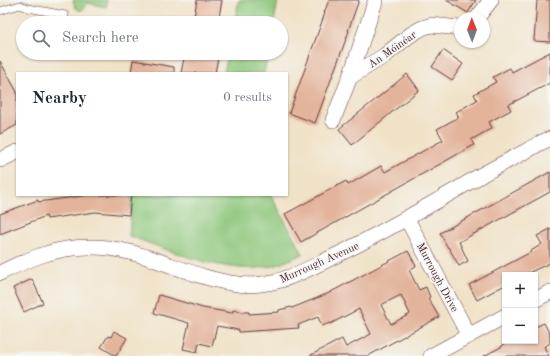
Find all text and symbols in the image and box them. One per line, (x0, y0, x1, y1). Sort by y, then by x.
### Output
north arrow (454, 12, 490, 48)
search box (16, 16, 288, 60)
icon: search (30, 27, 52, 49)
street label: An Móinéar (367, 29, 419, 71)
text: Search here (62, 31, 139, 46)
text: Nearby (32, 90, 87, 107)
text: 0 results (223, 91, 272, 104)
street label: Murrough Avenue (278, 241, 361, 286)
street label: Murrough Drive (414, 241, 460, 314)
map controls (502, 272, 538, 344)
button: + (502, 272, 538, 308)
button: − (502, 308, 538, 344)

